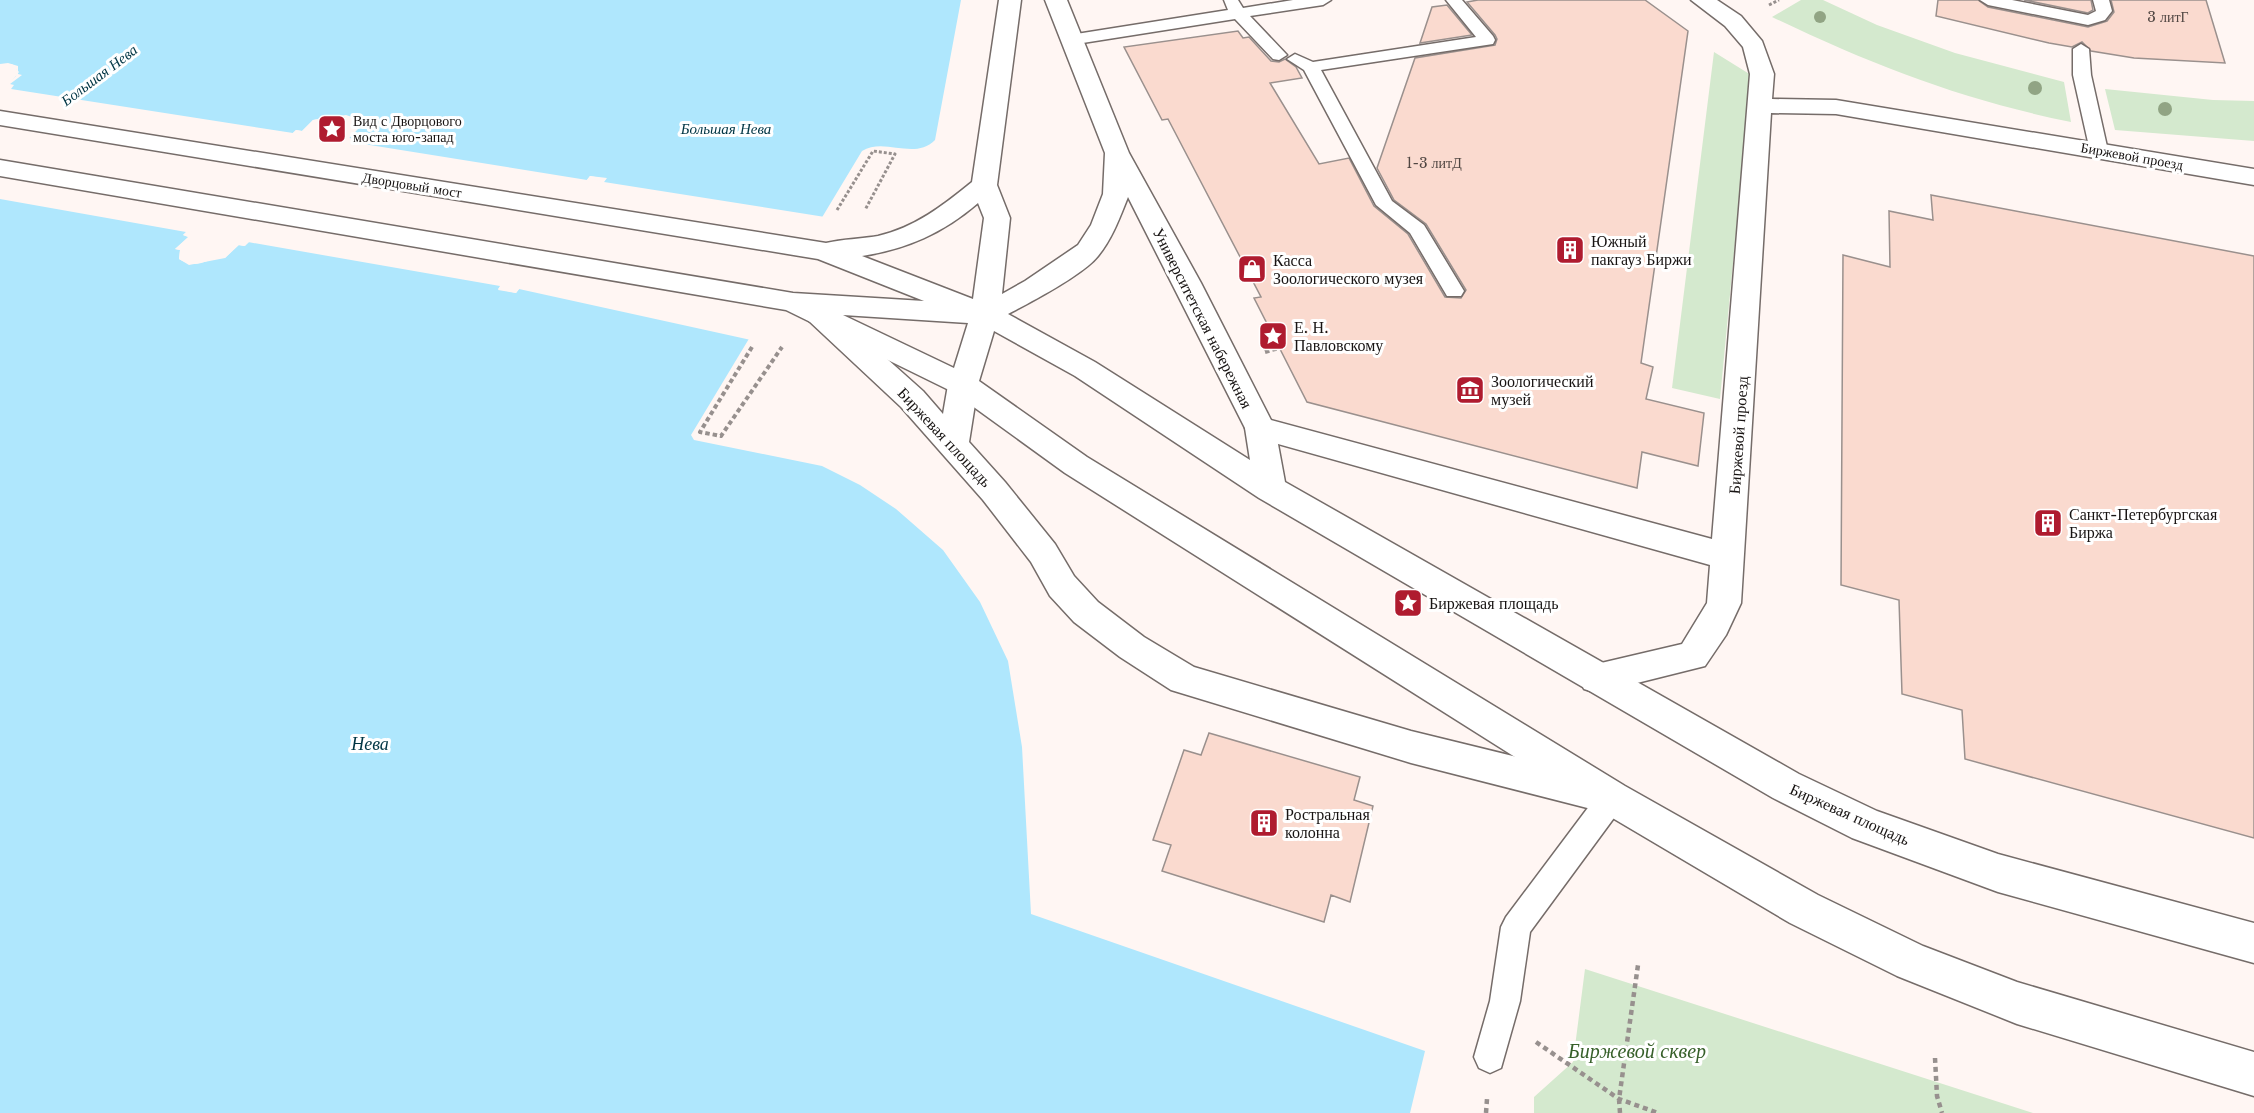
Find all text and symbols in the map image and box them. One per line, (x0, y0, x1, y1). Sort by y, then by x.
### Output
house number: 3 литГ (2147, 8, 2189, 26)
water label: Большая Нева (56, 40, 141, 110)
place label: Вид с Дворцового моста юго-запад (353, 112, 462, 146)
place icon: Вид с Дворцового моста юго-запад (316, 113, 348, 145)
water label: Большая Нева (680, 119, 771, 138)
street label: Биржевой проезд (2079, 138, 2185, 174)
house number: 1-3 литД (1406, 154, 1462, 172)
street label: Дворцовый мост (361, 168, 463, 202)
street label: Университетская набережная (1149, 224, 1258, 412)
place label: Южный пакгауз Биржи (1591, 231, 1692, 269)
building icon: Южный пакгауз Биржи (1554, 234, 1586, 266)
place label: Касса Зоологического музея (1273, 250, 1424, 288)
shop icon: Касса Зоологического музея (1236, 253, 1268, 285)
place label: Е. Н. Павловскому (1294, 317, 1383, 355)
place icon: Е. Н. Павловскому (1257, 320, 1289, 352)
place label: Зоологический музей (1491, 371, 1594, 409)
museum icon: Зоологический музей (1454, 374, 1486, 406)
street label: Биржевой проезд (1724, 375, 1752, 495)
street label: Биржевая площадь (894, 383, 996, 491)
place label: Санкт-Петербургская Биржа (2069, 504, 2218, 542)
building icon: Санкт-Петербургская Биржа (2032, 507, 2064, 539)
place icon: Биржевая площадь (1392, 587, 1424, 619)
place label: Биржевая площадь (1429, 593, 1559, 613)
water label: Нева (350, 733, 389, 755)
street label: Биржевая площадь (1787, 779, 1913, 849)
place label: Ростральная колонна (1285, 804, 1370, 842)
building icon: Ростральная колонна (1248, 807, 1280, 839)
park label: Биржевой сквер (1567, 1039, 1706, 1063)

